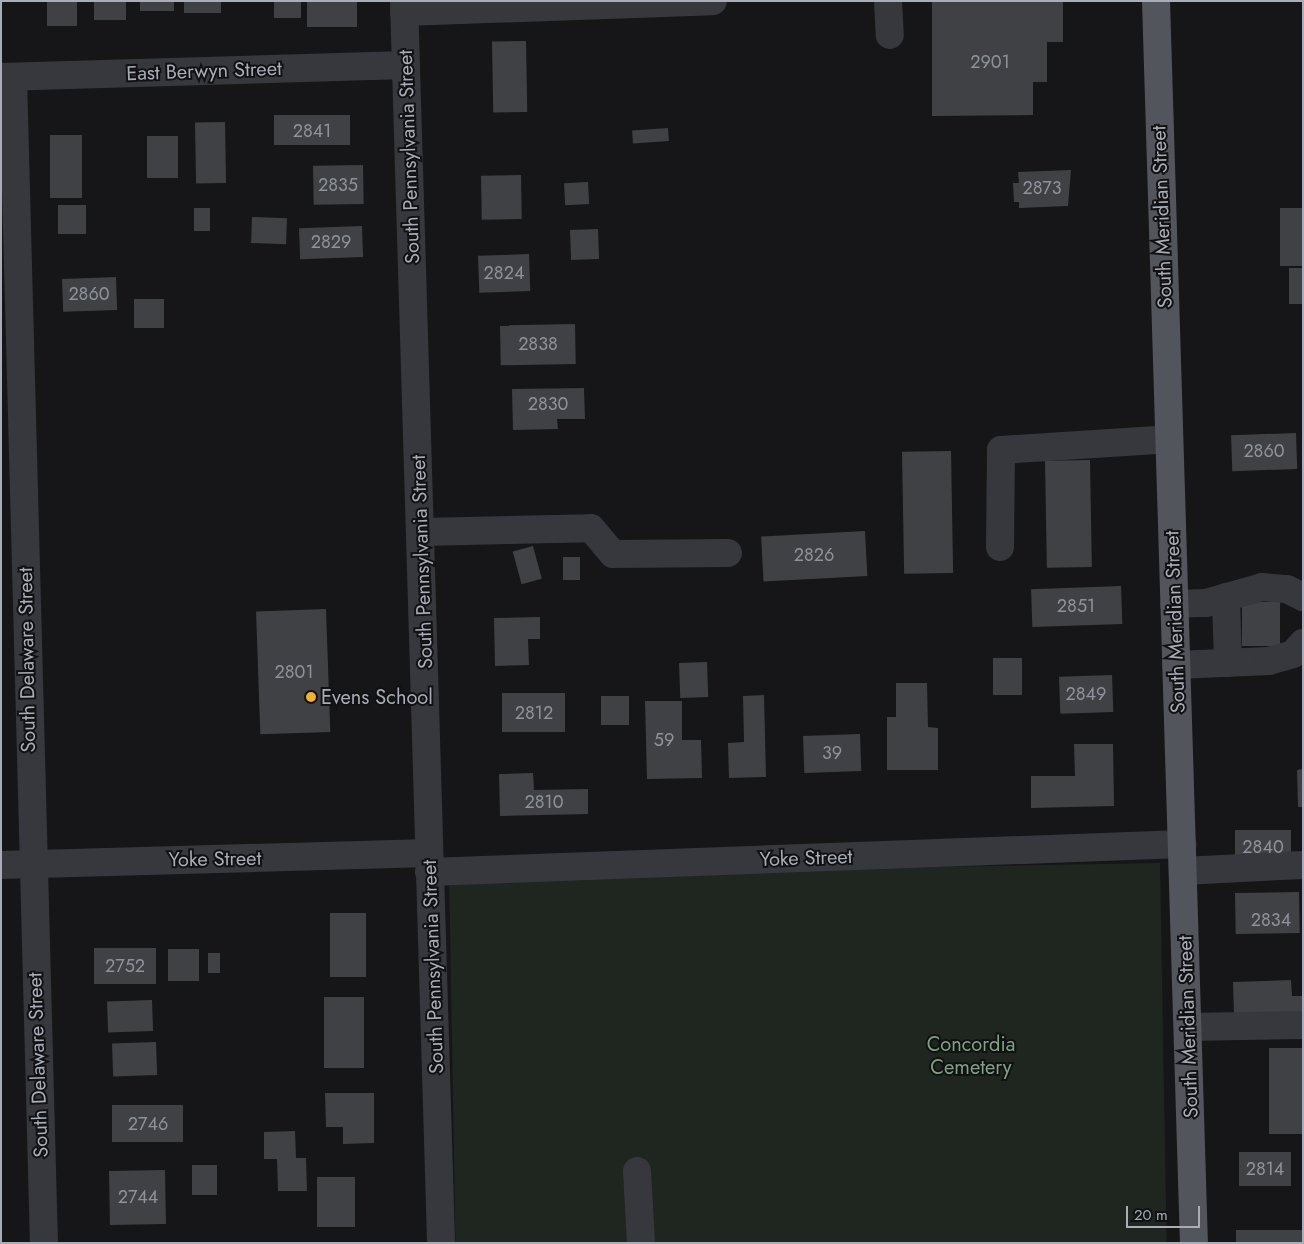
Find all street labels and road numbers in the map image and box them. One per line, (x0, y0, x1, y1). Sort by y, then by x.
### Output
street label: South Pennsylvania Street (393, 50, 425, 264)
street label: East Berwyn Street (126, 56, 282, 86)
street label: South Meridian Street (1147, 125, 1177, 309)
street label: South Pennsylvania Street (406, 455, 438, 669)
street label: South Meridian Street (1160, 530, 1190, 714)
street label: South Delaware Street (13, 567, 41, 753)
street label: Yoke Street (759, 844, 853, 872)
street label: Yoke Street (168, 846, 262, 872)
street label: South Pennsylvania Street (417, 860, 449, 1074)
street label: South Meridian Street (1173, 935, 1203, 1119)
street label: South Delaware Street (23, 972, 53, 1158)

